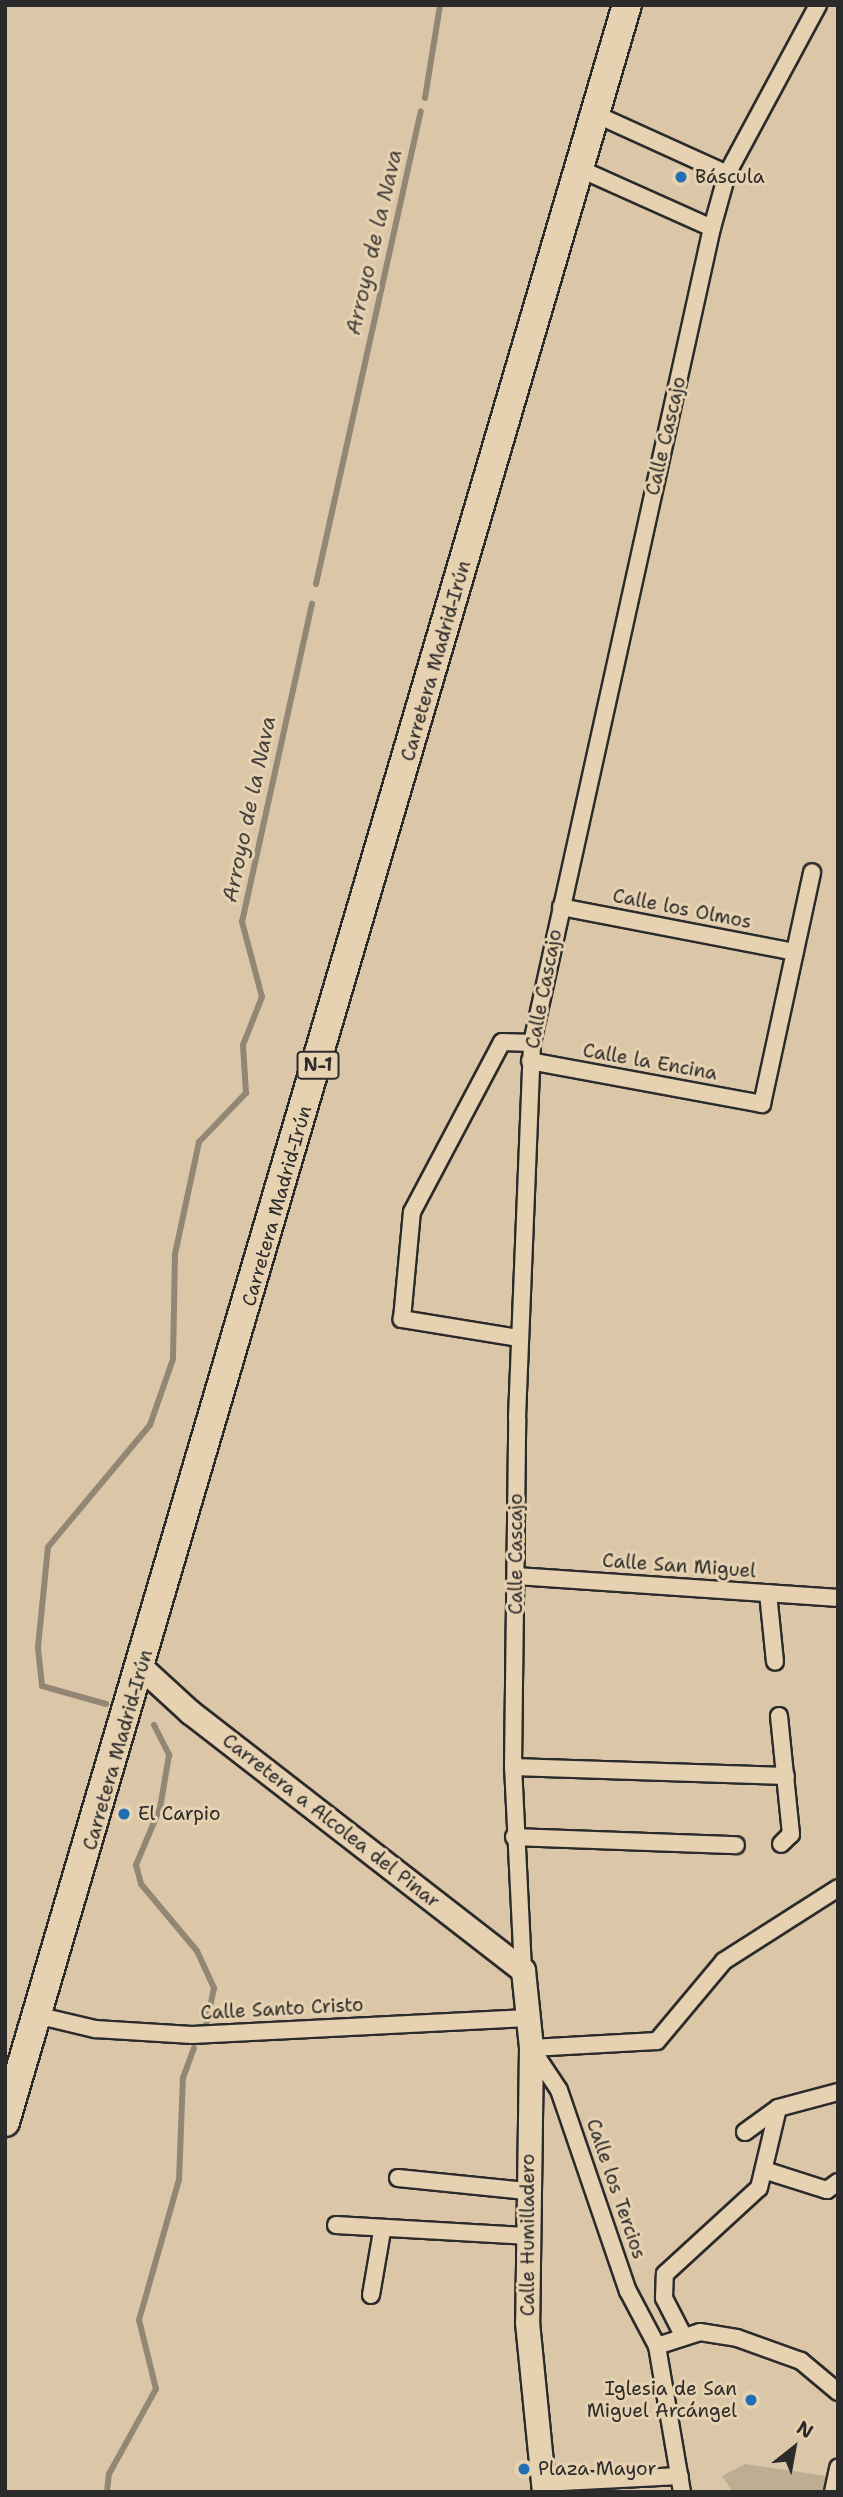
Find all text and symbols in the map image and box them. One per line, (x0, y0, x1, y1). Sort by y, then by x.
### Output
water label: Arroyo de la Nava (340, 147, 408, 337)
place label: Báscula (695, 166, 765, 188)
marker: Báscula (673, 169, 689, 185)
street label: Calle Cascajo (641, 374, 691, 498)
street label: Carretera Madrid-Irún (396, 558, 476, 764)
water label: Arroyo de la Nava (217, 714, 281, 904)
street label: Calle los Olmos (611, 884, 753, 934)
street label: Calle Cascajo (521, 927, 567, 1051)
street label: Calle la Encina (581, 1039, 719, 1085)
road number: N-1 (295, 1050, 341, 1080)
street label: Carretera Madrid-Irún (237, 1103, 317, 1309)
street label: Calle Cascajo (505, 1493, 527, 1615)
street label: Calle San Miguel (601, 1549, 757, 1583)
street label: Carretera Madrid-Irún (78, 1647, 158, 1853)
street label: Carretera a Alcolea del Pinar (218, 1729, 444, 1913)
place label: El Carpio (138, 1803, 220, 1825)
marker: El Carpio (116, 1806, 132, 1822)
street label: Calle Santo Cristo (200, 1993, 364, 2025)
street label: Calle los Tercios (581, 2116, 651, 2262)
street label: Calle Humilladero (517, 2154, 539, 2316)
place label: Iglesia de San Miguel Arcángel (587, 2378, 737, 2422)
marker: Iglesia de San Miguel Arcángel (743, 2392, 759, 2408)
north arrow (759, 2413, 829, 2483)
text: N (792, 2415, 818, 2444)
place label: Plaza Mayor (538, 2458, 656, 2480)
marker: Plaza Mayor (516, 2461, 532, 2477)

